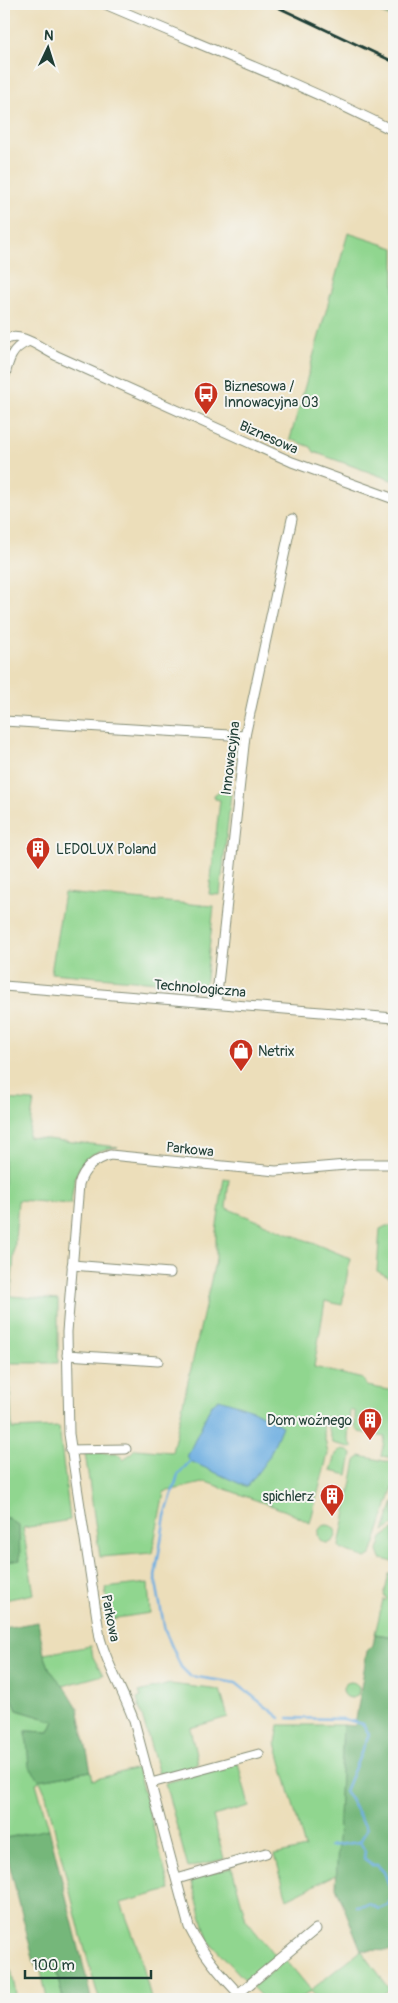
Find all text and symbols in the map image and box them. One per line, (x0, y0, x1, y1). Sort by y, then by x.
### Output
north arrow (22, 22, 72, 72)
text: N (44, 27, 54, 44)
place label: Biznesowa / Innowacyjna 03 (224, 378, 319, 411)
bus stop icon: Biznesowa / Innowacyjna 03 (193, 381, 219, 415)
street label: Biznesowa (237, 417, 301, 458)
street label: Innowacyjna (218, 720, 243, 796)
building icon: LEDOLUX Poland (25, 836, 51, 870)
place label: LEDOLUX Poland (56, 841, 157, 858)
street label: Technologiczna (153, 976, 247, 1001)
shop icon: Netrix (228, 1038, 254, 1072)
place label: Netrix (258, 1043, 295, 1060)
street label: Parkowa (165, 1139, 215, 1160)
building icon: Dom woźnego (357, 1407, 383, 1441)
place label: Dom woźnego (267, 1412, 352, 1429)
building icon: spichlerz (319, 1483, 345, 1517)
place label: spichlerz (262, 1488, 314, 1505)
street label: Parkowa (98, 1593, 123, 1643)
scale bar (25, 1948, 151, 1980)
text: 100 m (32, 1956, 75, 1975)

